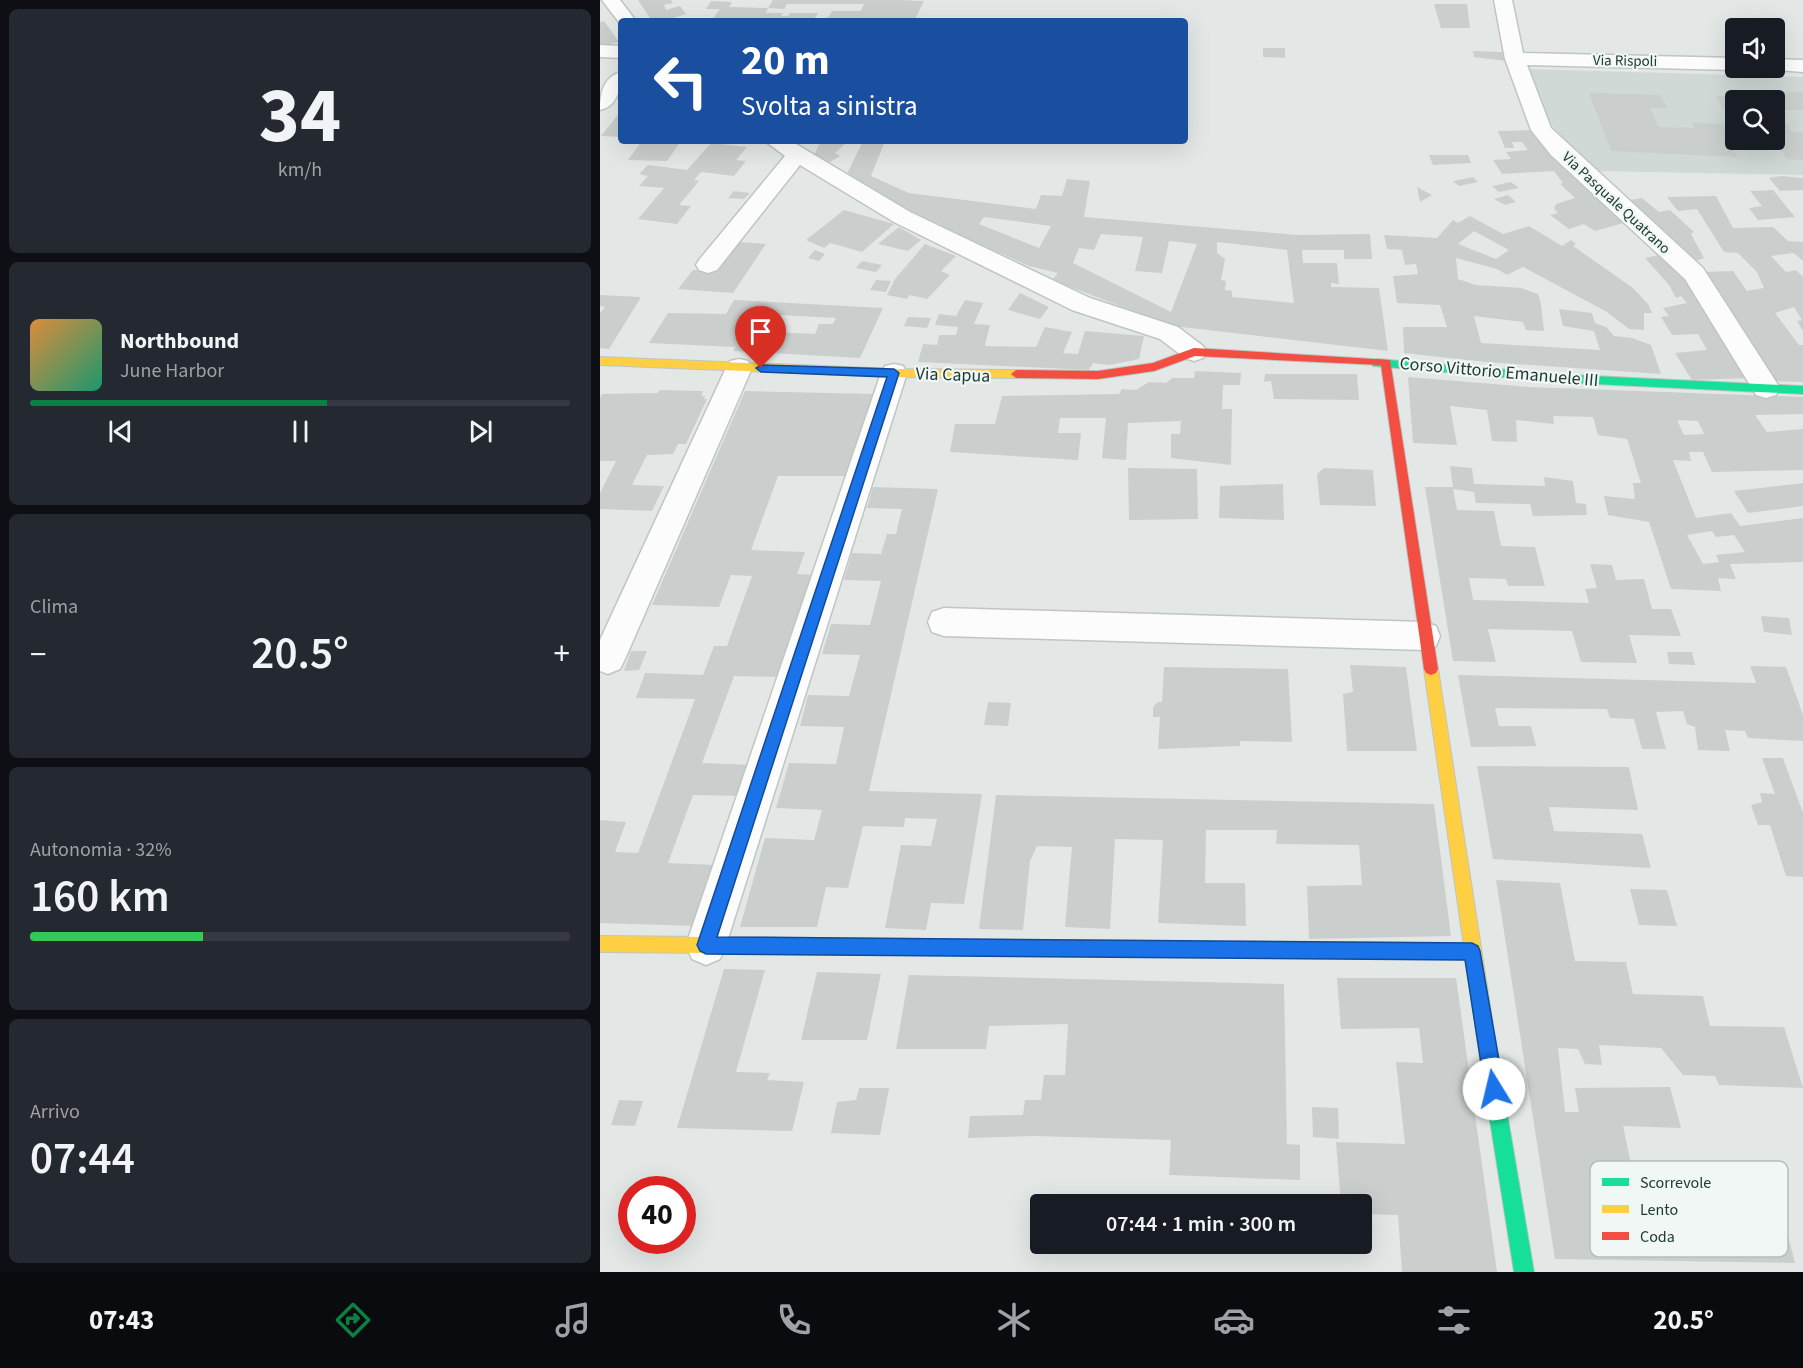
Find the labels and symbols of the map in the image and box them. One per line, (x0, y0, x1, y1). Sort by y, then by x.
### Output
street label: Via Rispoli (1593, 50, 1657, 72)
street label: Via Pasquale Quatrano (1557, 147, 1675, 259)
pin (735, 306, 786, 368)
street label: Corso Vittorio Emanuele III (1399, 351, 1599, 393)
street label: Via Capua (915, 361, 991, 389)
position arrow (1462, 1057, 1526, 1121)
legend (1590, 1161, 1788, 1257)
text: Scorrevole (1640, 1172, 1711, 1194)
speed limit sign: 40 (618, 1176, 696, 1254)
text: Lento (1640, 1199, 1678, 1221)
text: Coda (1640, 1226, 1675, 1248)

